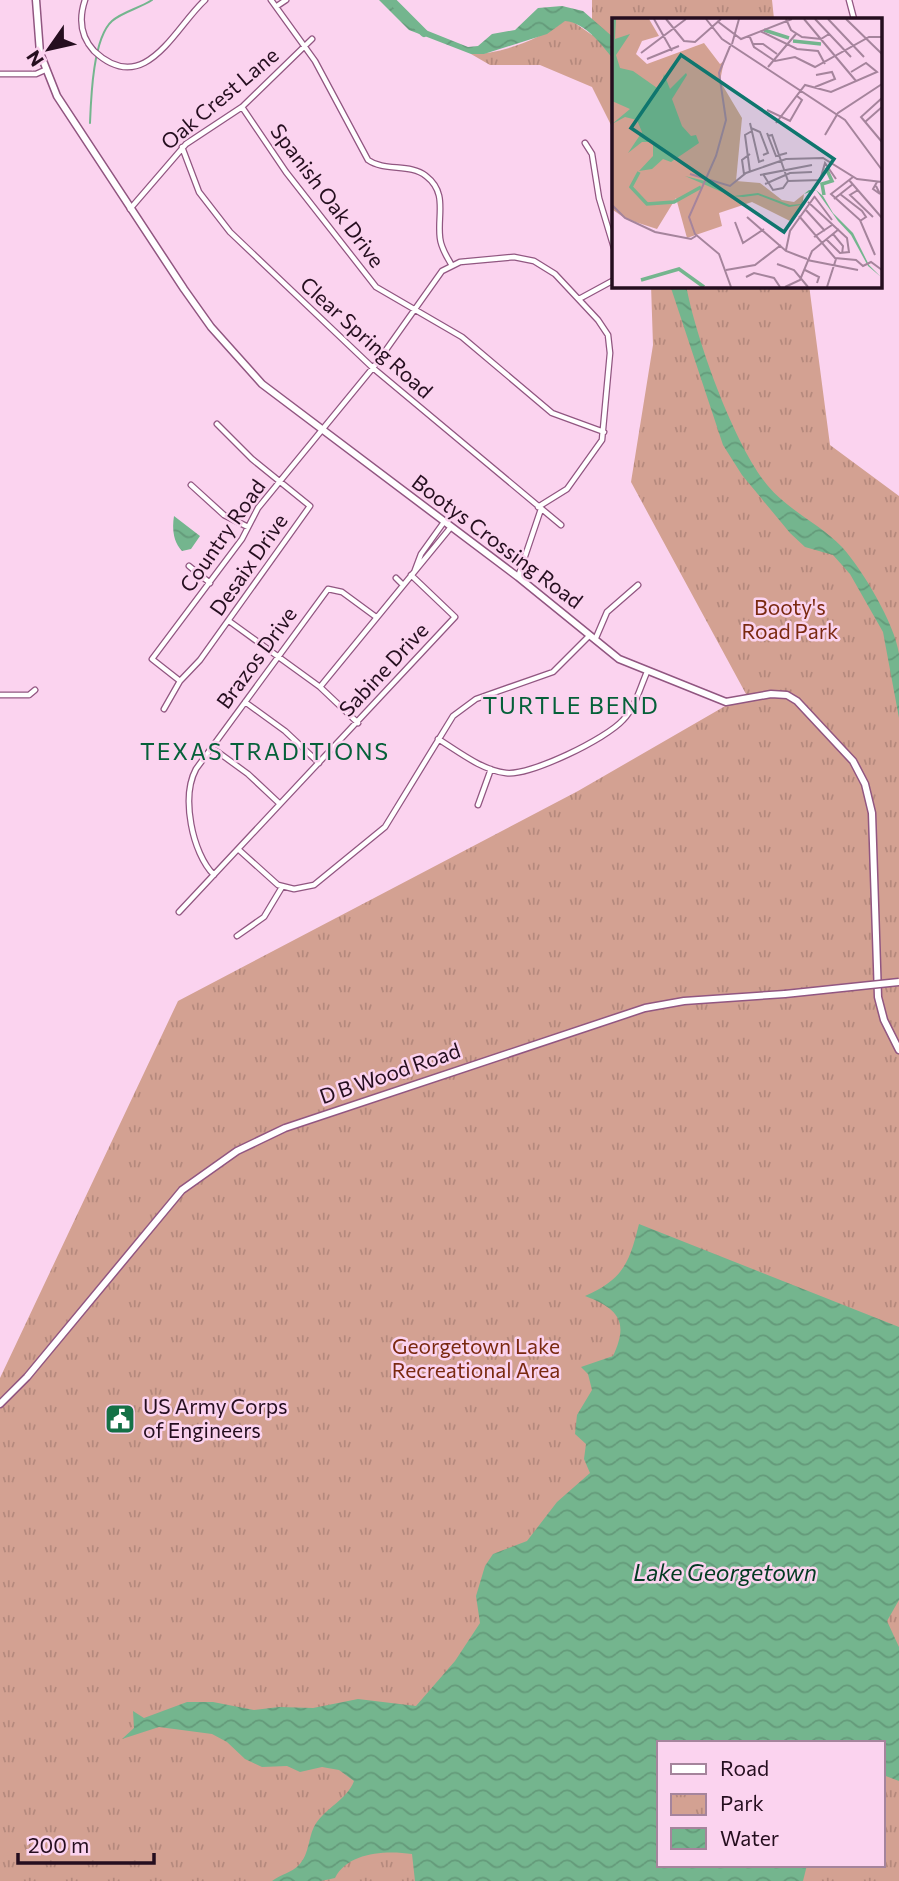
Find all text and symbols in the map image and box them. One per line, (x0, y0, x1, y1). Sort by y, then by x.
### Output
north arrow (14, 14, 84, 84)
inset map (612, 18, 881, 287)
street label: Oak Crest Lane (155, 42, 283, 154)
text: N (21, 46, 48, 71)
street label: Spanish Oak Drive (266, 118, 390, 272)
street label: Clear Spring Road (296, 271, 438, 403)
street label: Bootys Crossing Road (408, 468, 588, 613)
street label: Country Road (174, 474, 270, 596)
street label: Desaix Drive (204, 508, 292, 620)
park label: Booty's Road Park (742, 594, 839, 643)
street label: Brazos Drive (210, 601, 301, 713)
street label: Sabine Drive (333, 617, 433, 721)
district label: TURTLE BEND (482, 691, 660, 719)
district label: TEXAS TRADITIONS (140, 737, 390, 765)
street label: D B Wood Road (316, 1037, 463, 1108)
park label: Georgetown Lake Recreational Area (392, 1333, 560, 1382)
place label: US Army Corps of Engineers (143, 1393, 288, 1442)
public building icon: US Army Corps of Engineers (103, 1402, 137, 1436)
water label: Lake Georgetown (633, 1558, 817, 1586)
legend (657, 1741, 885, 1867)
text: Road (720, 1755, 769, 1780)
text: Park (720, 1790, 764, 1815)
scale bar (18, 1822, 154, 1866)
text: Water (720, 1825, 779, 1850)
text: 200 m (28, 1832, 89, 1857)

